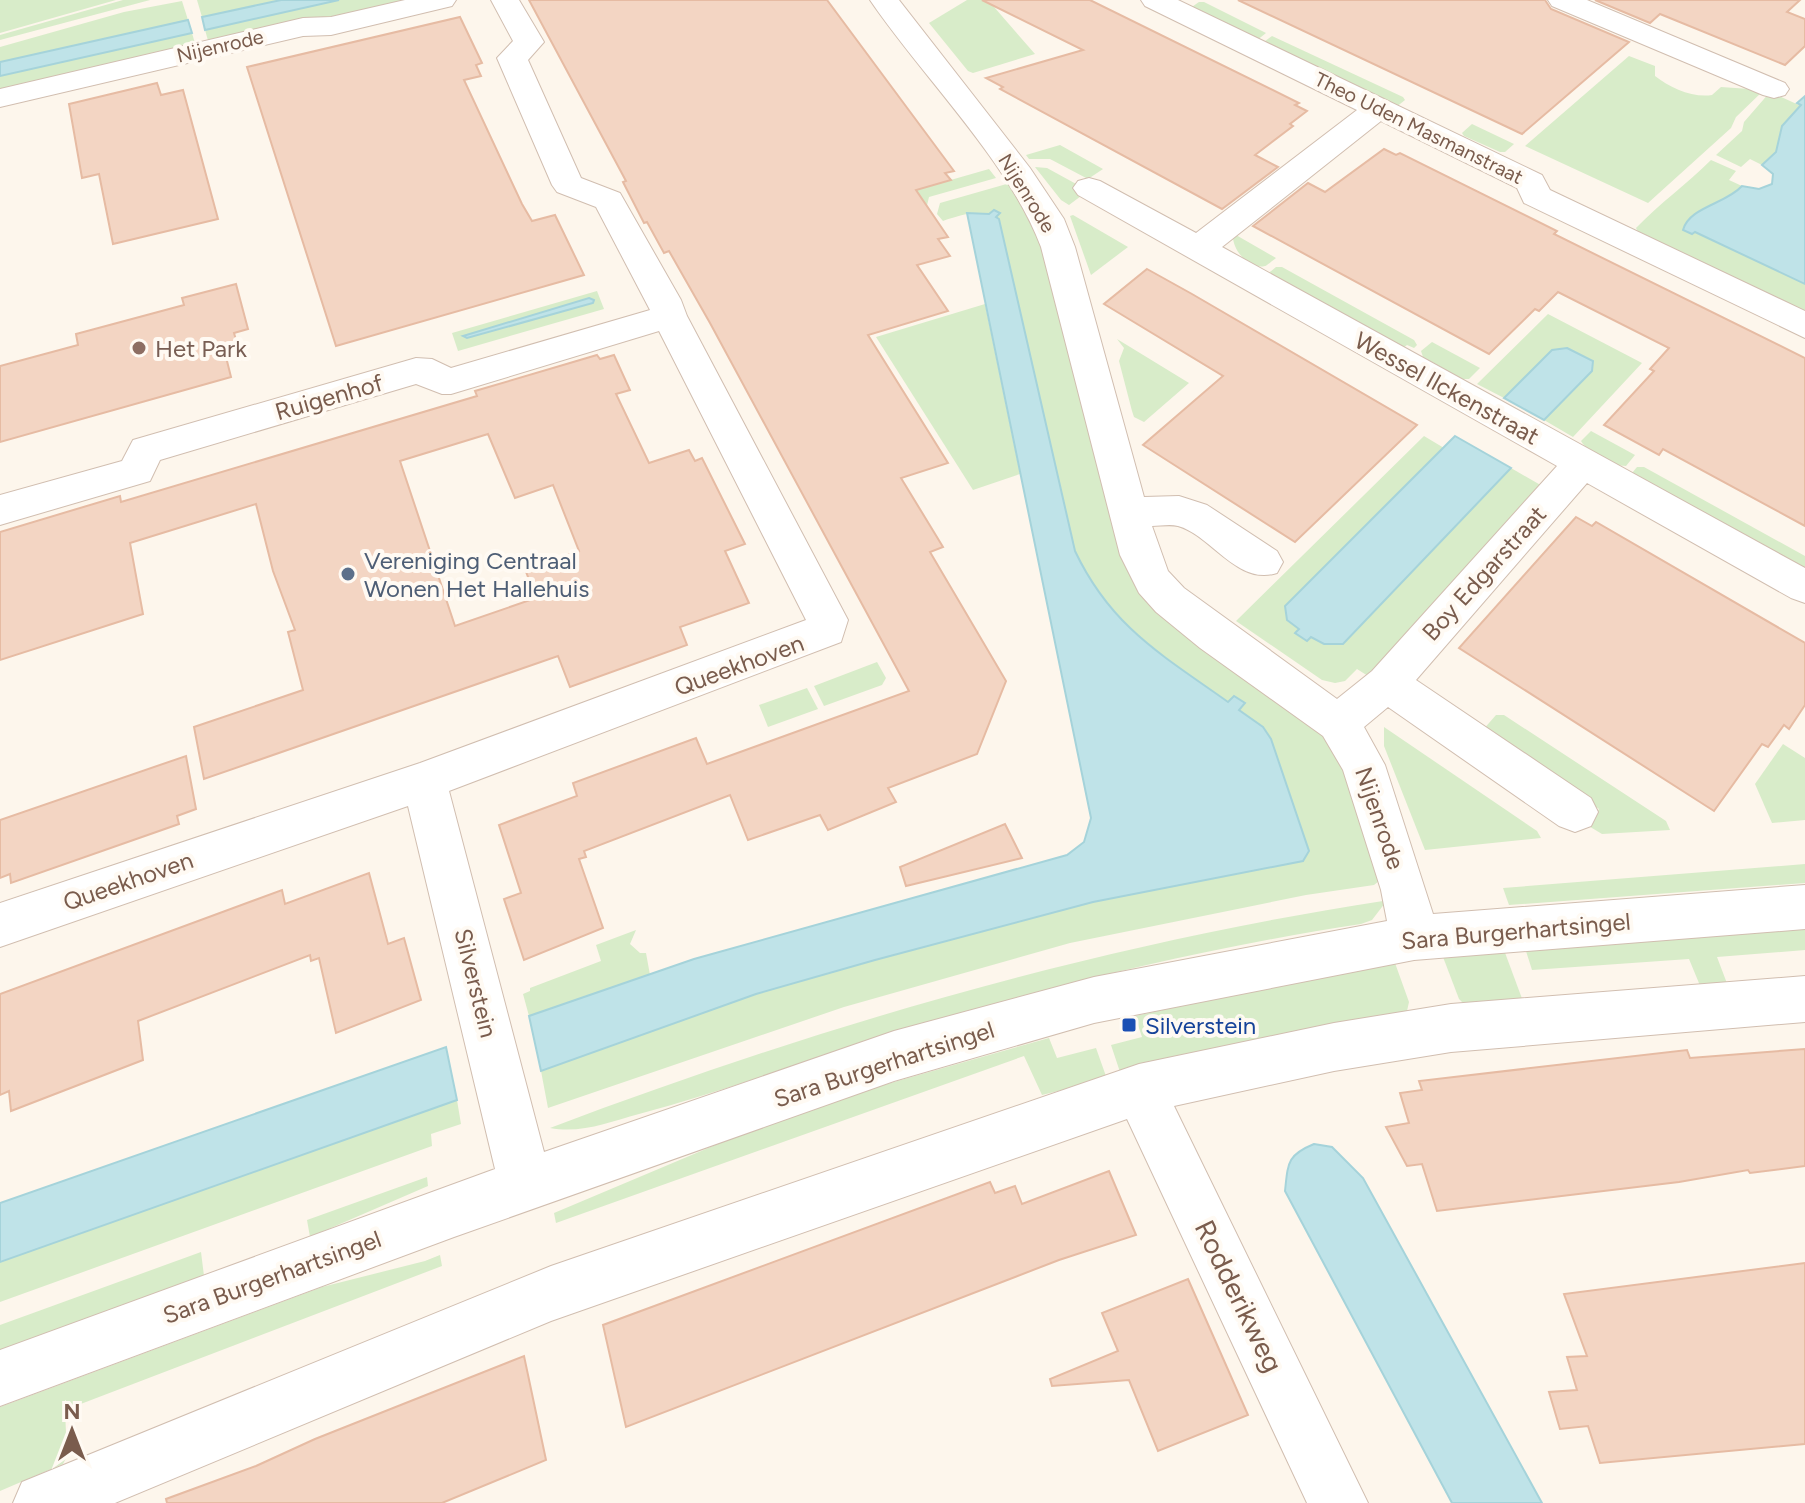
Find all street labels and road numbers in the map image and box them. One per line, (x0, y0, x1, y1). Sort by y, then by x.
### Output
street label: Nijenrode (174, 24, 266, 68)
street label: Theo Uden Masmanstraat (1311, 67, 1527, 189)
street label: Nijenrode (993, 149, 1061, 237)
street label: Wessel Ilckenstraat (1350, 325, 1544, 451)
street label: Ruigenhof (272, 368, 386, 426)
street label: Boy Edgarstraat (1416, 500, 1552, 646)
street label: Queekhoven (670, 628, 808, 702)
street label: Nijenrode (1349, 763, 1411, 873)
street label: Queekhoven (59, 845, 197, 917)
street label: Sara Burgerhartsingel (1400, 907, 1632, 955)
street label: Silverstein (448, 926, 504, 1040)
street label: Sara Burgerhartsingel (770, 1015, 998, 1113)
street label: Rodderikweg (1188, 1215, 1290, 1377)
street label: Sara Burgerhartsingel (159, 1224, 385, 1330)

